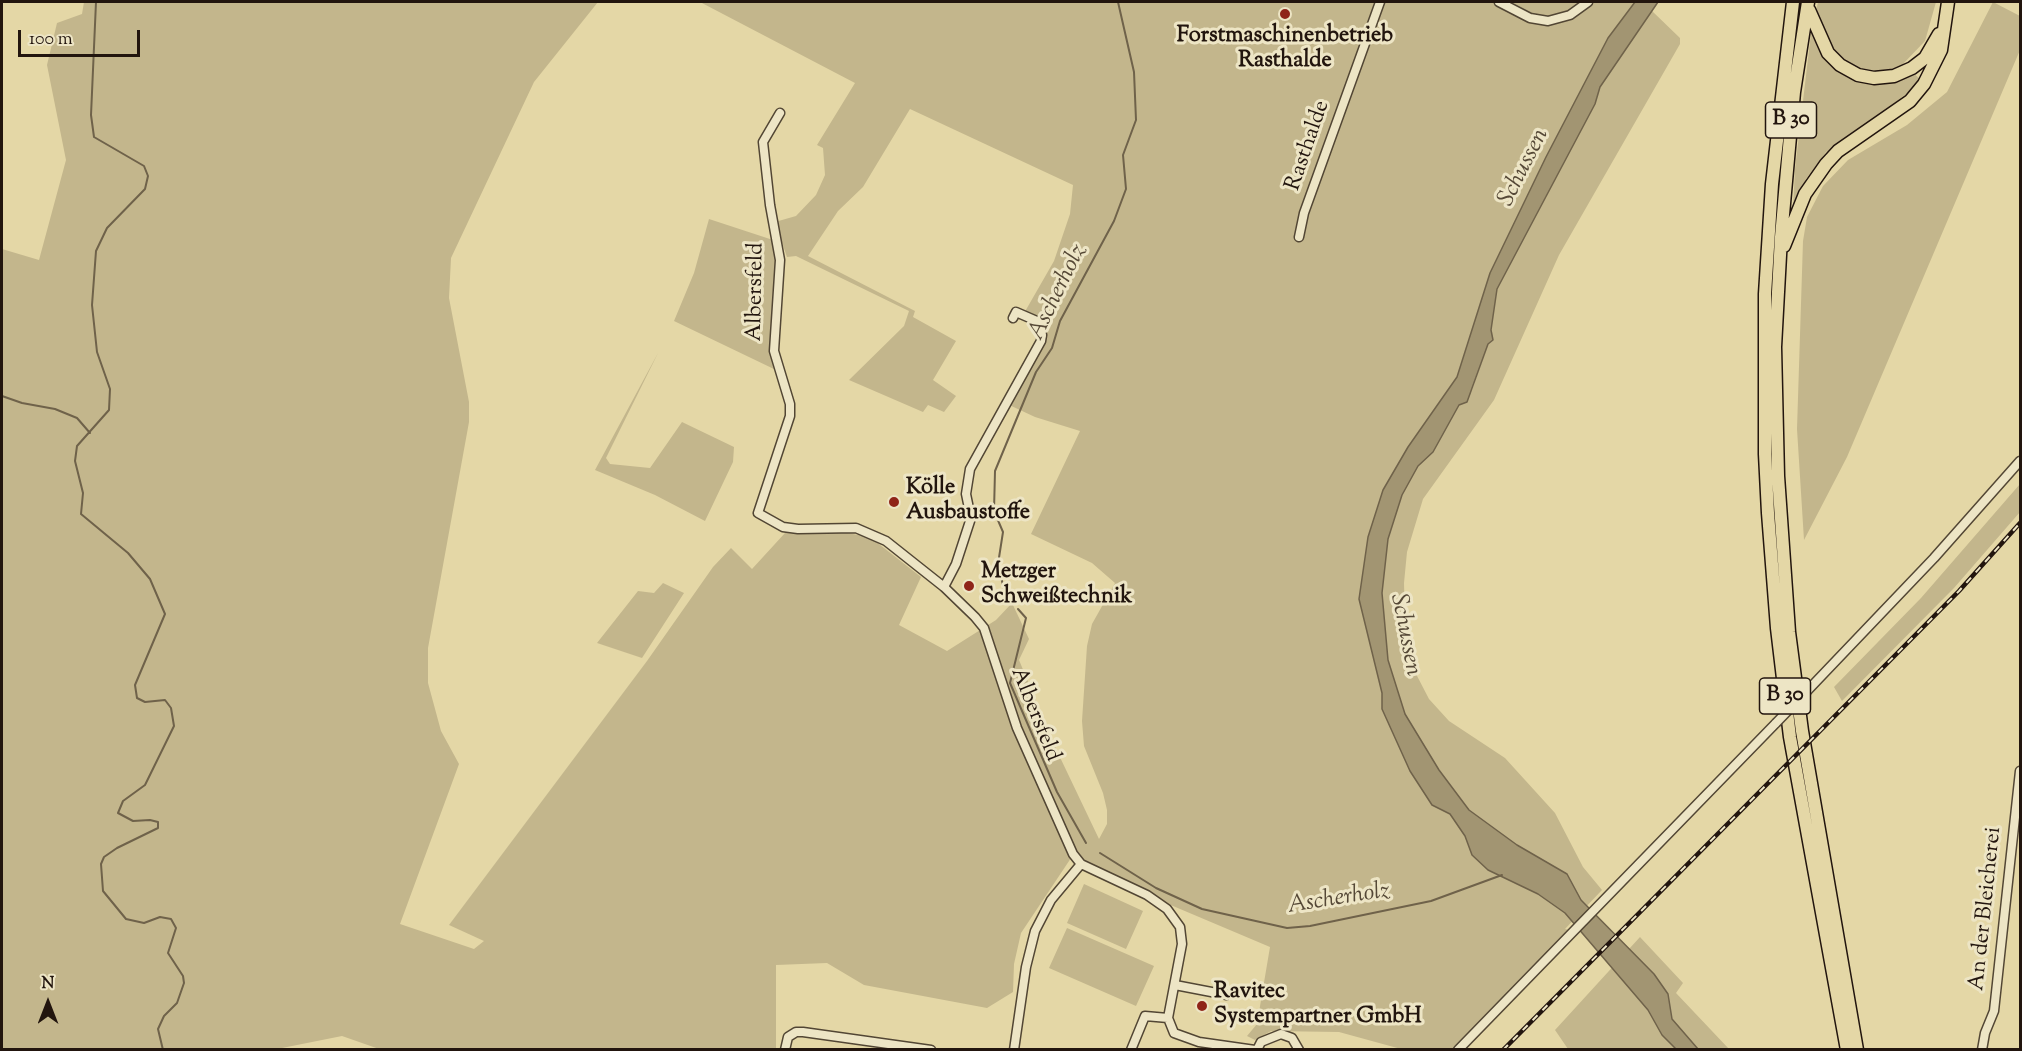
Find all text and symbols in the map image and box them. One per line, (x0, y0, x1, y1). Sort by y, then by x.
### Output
marker: Forstmaschinenbetrieb Rasthalde (1278, 7, 1292, 21)
scale bar (21, 18, 142, 56)
place label: Forstmaschinenbetrieb Rasthalde (1177, 24, 1393, 76)
text: 100 m (29, 27, 73, 53)
street label: Rasthalde (1281, 97, 1337, 195)
road number: B 30 (1766, 102, 1816, 138)
water label: Schussen (1493, 124, 1557, 212)
water label: Ascherholz (1023, 240, 1095, 346)
street label: Albersfeld (743, 242, 771, 342)
place label: Kölle Ausbaustoffe (906, 476, 1030, 528)
marker: Kölle Ausbaustoffe (887, 495, 901, 509)
place label: Metzger Schweißtechnik (981, 560, 1132, 612)
marker: Metzger Schweißtechnik (962, 579, 976, 593)
water label: Schussen (1382, 591, 1426, 679)
street label: Albersfeld (1003, 664, 1065, 766)
road number: B 30 (1760, 678, 1810, 714)
street label: An der Bleicherei (1965, 826, 2009, 992)
water label: Ascherholz (1286, 878, 1392, 922)
north arrow (18, 973, 78, 1033)
text: N (42, 973, 54, 996)
place label: Ravitec Systempartner GmbH (1214, 980, 1422, 1032)
marker: Ravitec Systempartner GmbH (1195, 999, 1209, 1013)

